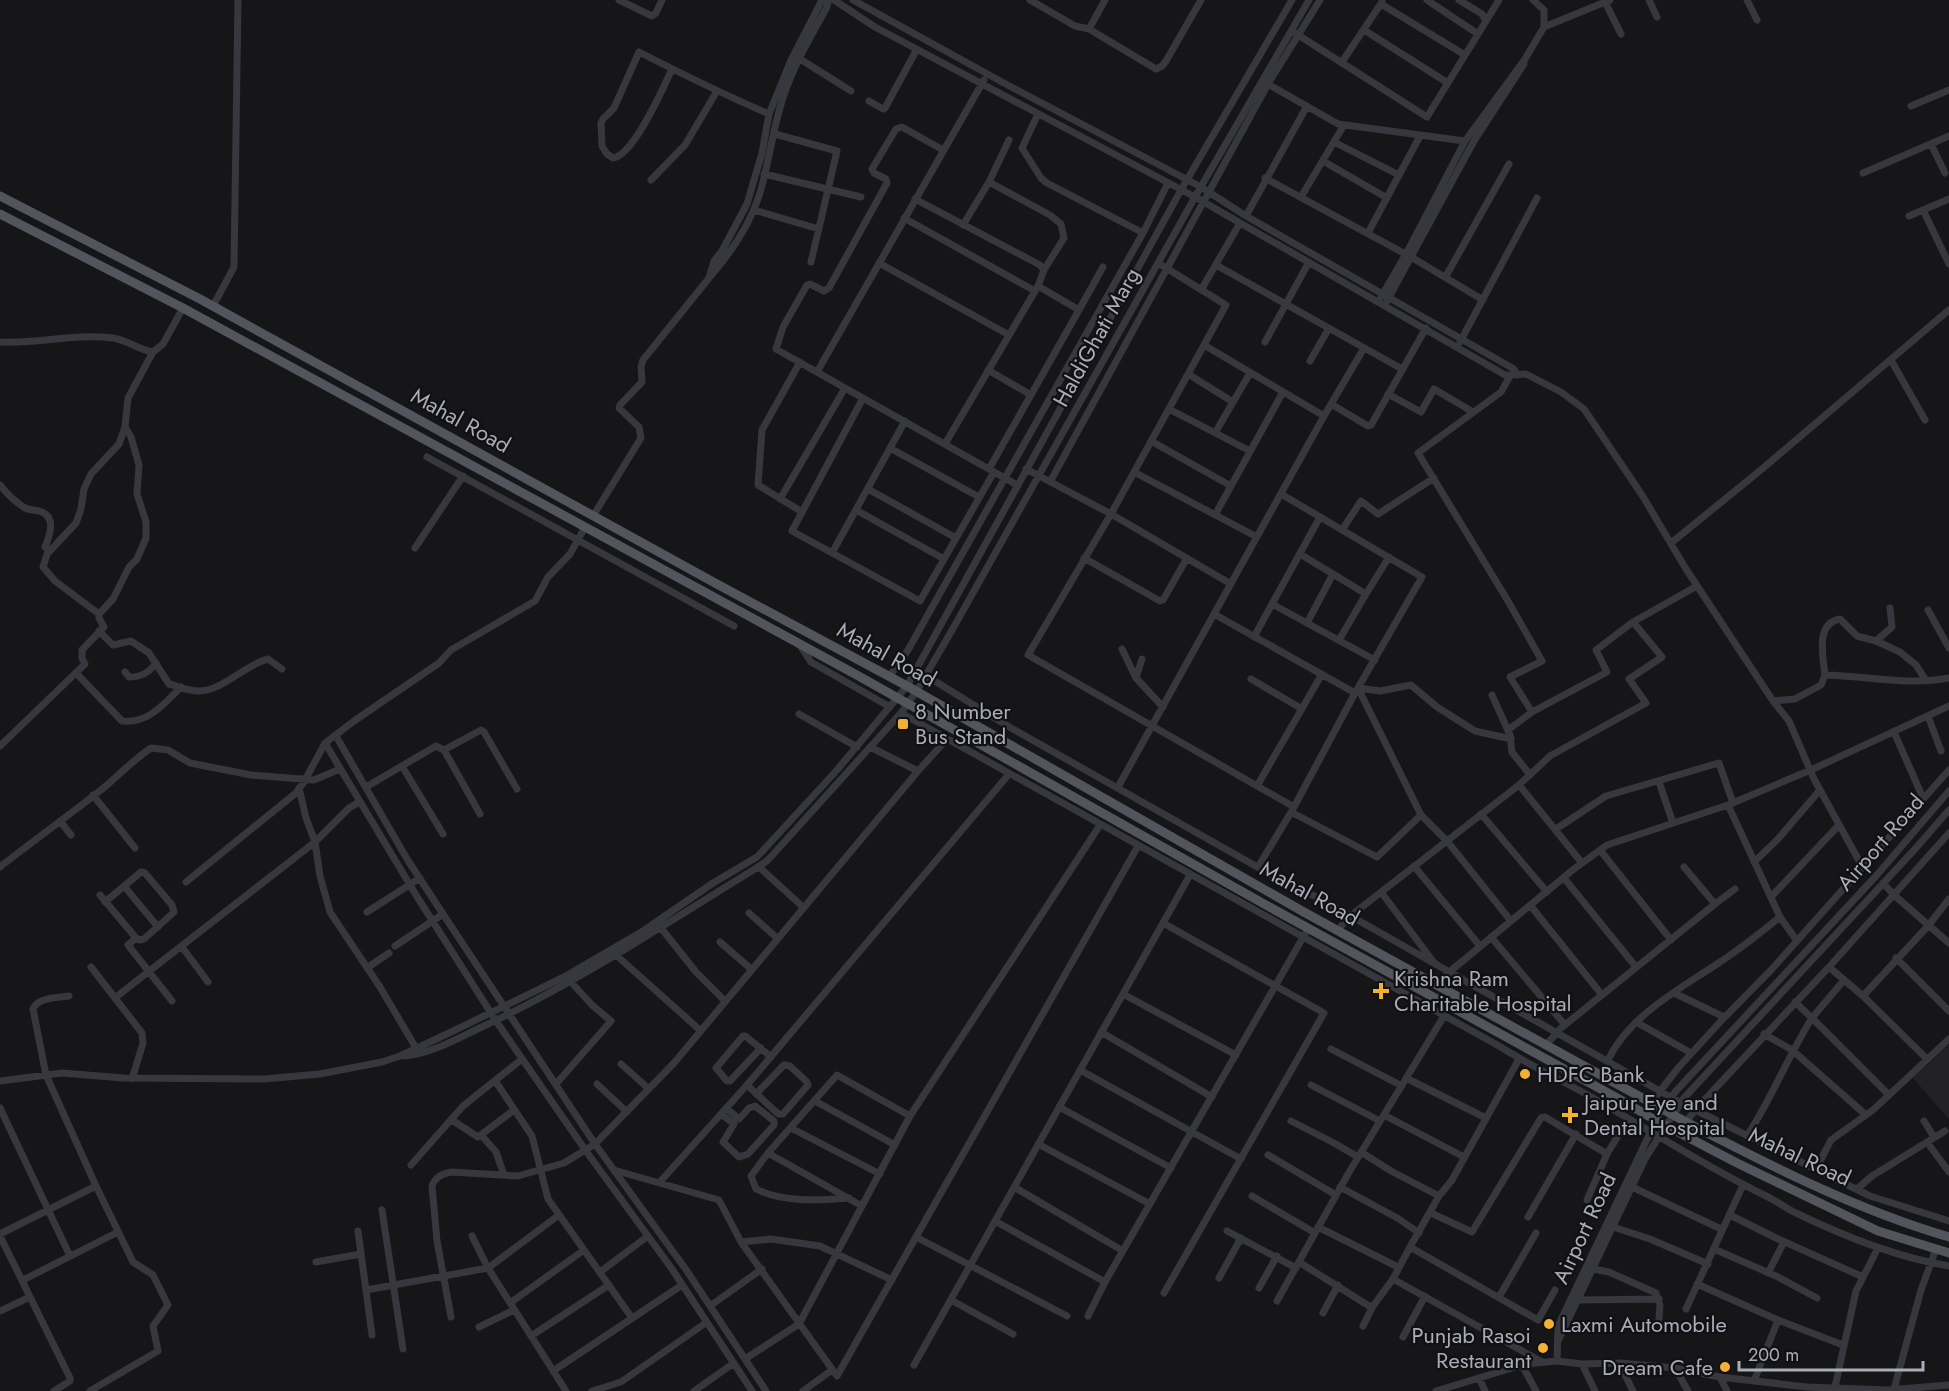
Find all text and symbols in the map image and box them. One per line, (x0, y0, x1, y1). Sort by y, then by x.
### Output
street label: HaldiGhati Marg (1045, 262, 1147, 412)
street label: Mahal Road (405, 379, 517, 461)
street label: Mahal Road (831, 613, 943, 695)
place label: 8 Number Bus Stand (915, 695, 1011, 752)
marker: 8 Number Bus Stand (896, 717, 910, 731)
street label: Airport Road (1829, 787, 1931, 897)
street label: Mahal Road (1254, 852, 1366, 934)
place label: Krishna Ram Charitable Hospital (1394, 962, 1572, 1019)
marker: Krishna Ram Charitable Hospital (1372, 982, 1390, 1000)
place label: HDFC Bank (1537, 1058, 1645, 1090)
marker: HDFC Bank (1518, 1067, 1532, 1081)
place label: Jaipur Eye and Dental Hospital (1581, 1086, 1725, 1143)
marker: Jaipur Eye and Dental Hospital (1561, 1106, 1579, 1124)
street label: Mahal Road (1744, 1118, 1856, 1194)
street label: Airport Road (1544, 1167, 1624, 1289)
place label: Laxmi Automobile (1561, 1308, 1727, 1340)
marker: Laxmi Automobile (1542, 1317, 1556, 1331)
place label: Punjab Rasoi Restaurant (1412, 1319, 1532, 1376)
scale bar (1739, 1334, 1924, 1372)
marker: Punjab Rasoi Restaurant (1536, 1341, 1550, 1355)
text: 200 m (1748, 1342, 1799, 1368)
place label: Dream Cafe (1602, 1351, 1713, 1383)
marker: Dream Cafe (1718, 1360, 1732, 1374)

